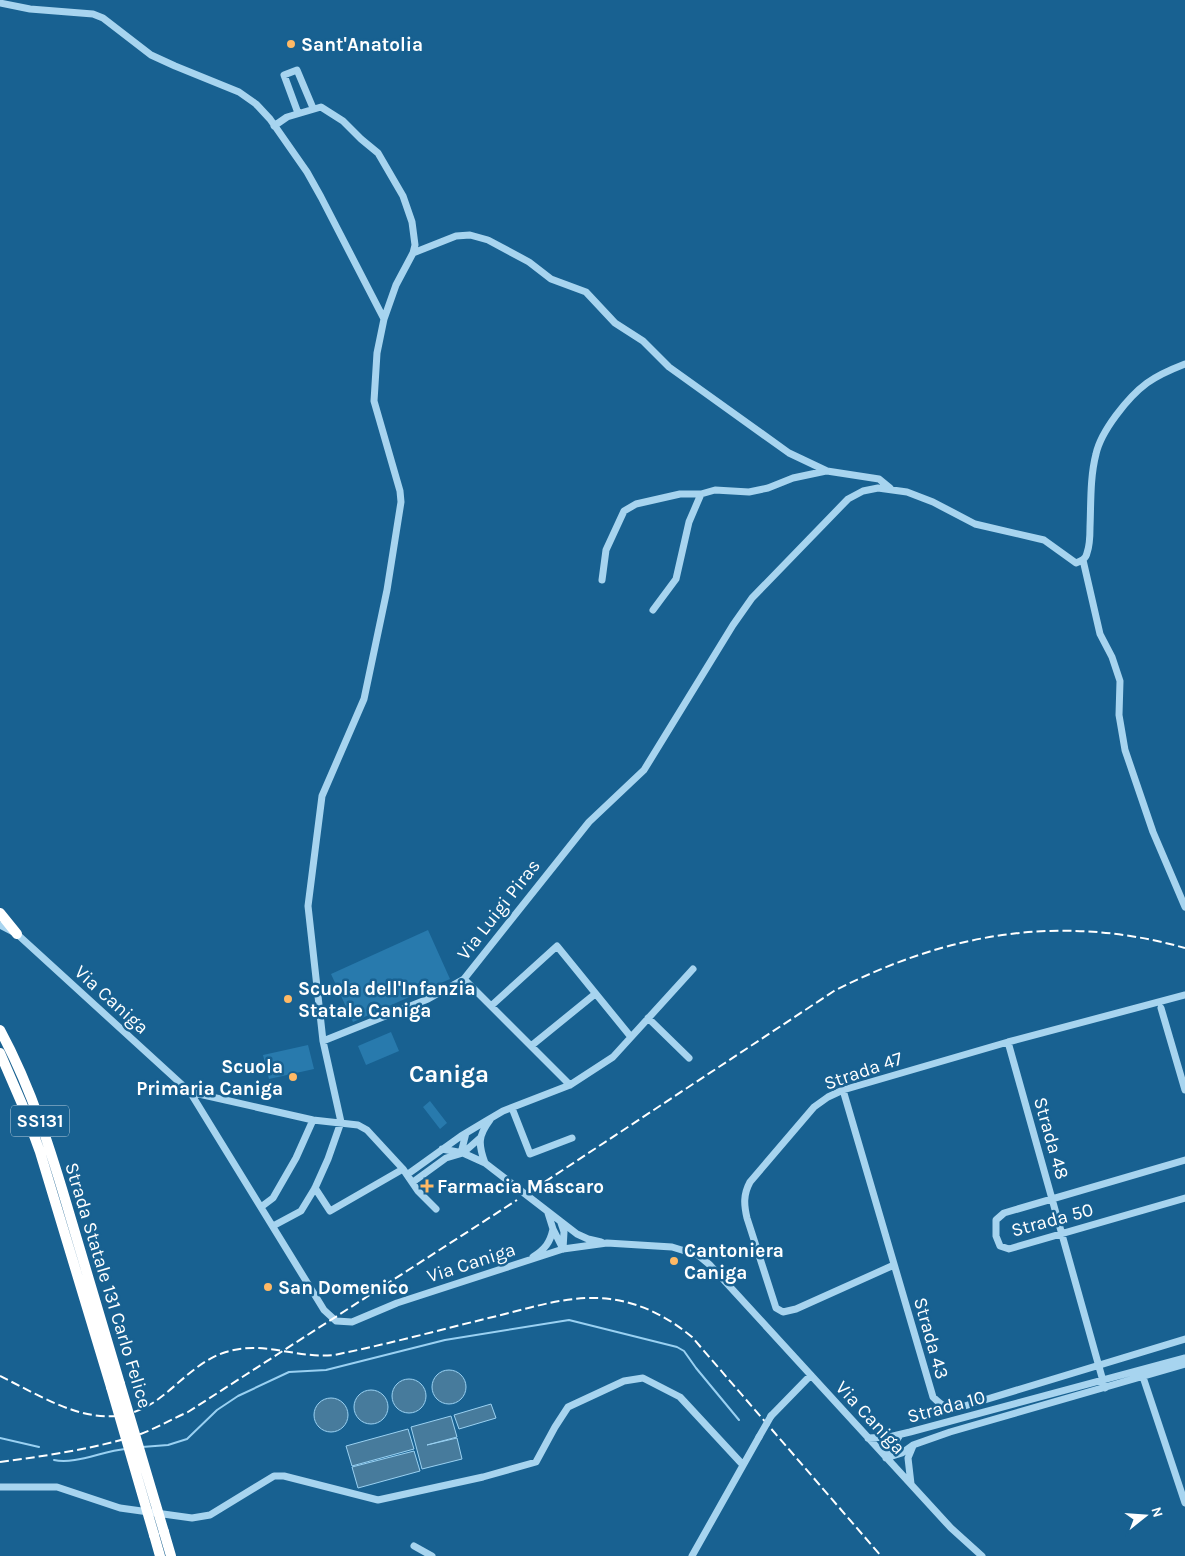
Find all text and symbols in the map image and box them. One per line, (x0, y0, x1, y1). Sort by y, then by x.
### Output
place label: Sant'Anatolia (301, 34, 423, 56)
marker: Sant'Anatolia (285, 38, 297, 50)
street label: Via Luigi Piras (453, 855, 545, 964)
street label: Via Caniga (70, 961, 153, 1039)
place label: Scuola dell'Infanzia Statale Caniga (298, 978, 476, 1022)
marker: Scuola dell'Infanzia Statale Caniga (282, 993, 294, 1005)
street label: Strada 47 (821, 1047, 906, 1095)
place label: Scuola Primaria Caniga (136, 1056, 283, 1100)
district label: Caniga (409, 1060, 489, 1088)
marker: Scuola Primaria Caniga (287, 1071, 299, 1083)
street label: Strada 48 (1029, 1095, 1073, 1182)
road number: SS131 (11, 1106, 69, 1136)
street label: Strada Statale 131 Carlo Felice (60, 1160, 156, 1411)
place label: Farmacia Mascaro (437, 1176, 604, 1198)
marker: Farmacia Mascaro (421, 1180, 433, 1192)
street label: Strada 50 (1009, 1198, 1096, 1241)
street label: Via Caniga (424, 1238, 518, 1288)
place label: Cantoniera Caniga (684, 1240, 784, 1284)
marker: Cantoniera Caniga (668, 1255, 680, 1267)
place label: San Domenico (278, 1277, 409, 1299)
marker: San Domenico (262, 1281, 274, 1293)
street label: Strada 43 (909, 1295, 953, 1382)
street label: Via Caniga (831, 1377, 910, 1459)
street label: Strada 10 (905, 1386, 988, 1428)
north arrow (1120, 1491, 1170, 1541)
text: N (1147, 1505, 1167, 1520)

